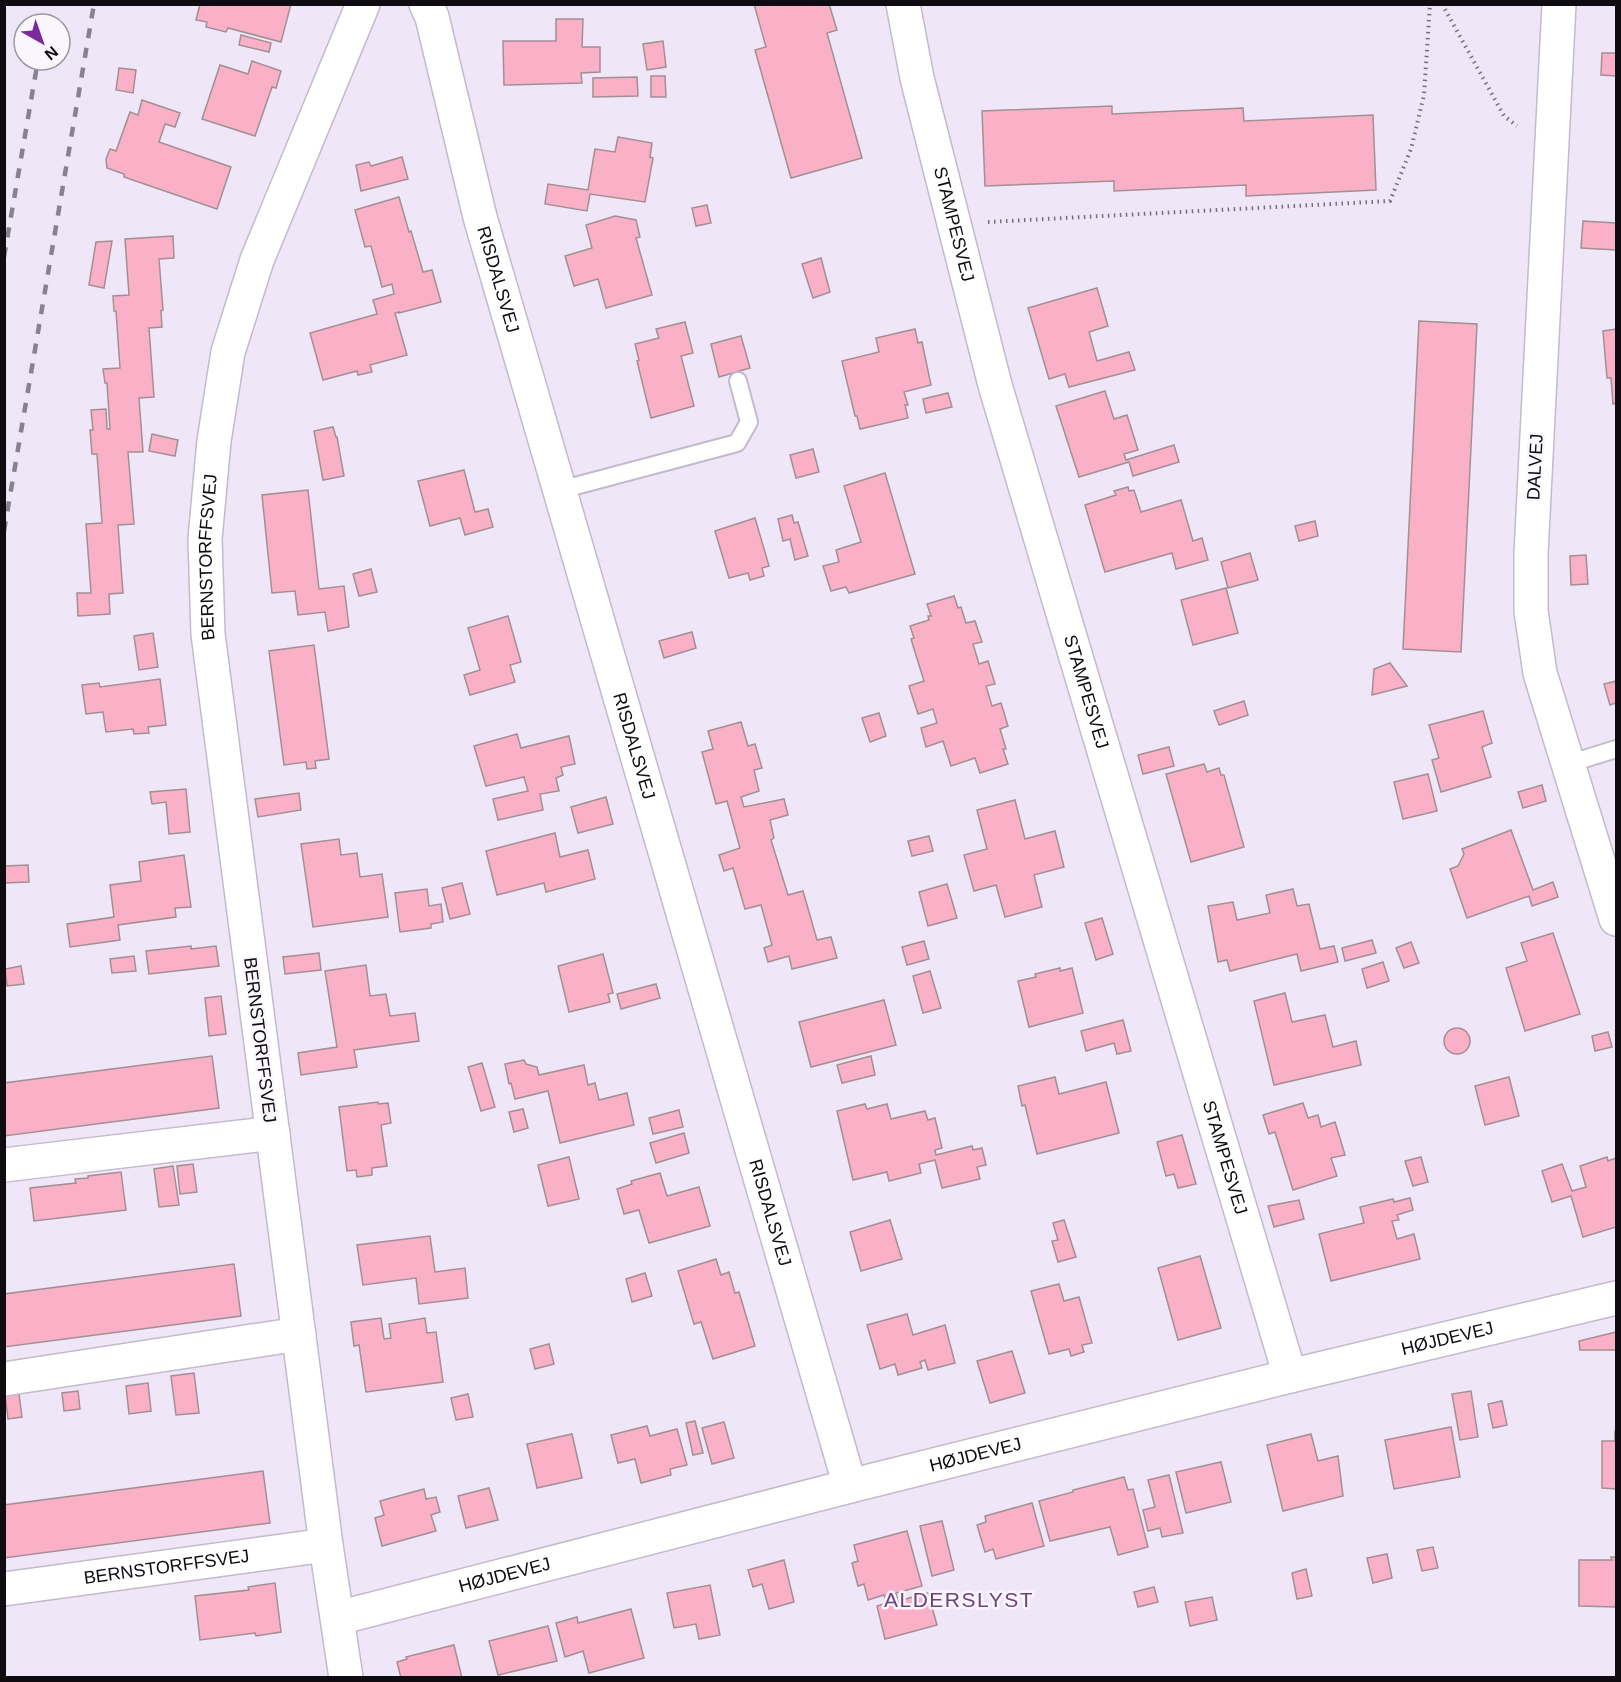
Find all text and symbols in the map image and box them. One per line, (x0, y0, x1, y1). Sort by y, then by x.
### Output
north arrow (12, 12, 72, 72)
text: N (41, 43, 61, 63)
street label: STAMPESVEJ (930, 165, 978, 284)
street label: RISDALSVEJ (473, 224, 523, 335)
street label: DALVEJ (1523, 433, 1547, 501)
street label: BERNSTORFFSVEJ (195, 473, 221, 642)
street label: STAMPESVEJ (1060, 632, 1113, 751)
street label: RISDALSVEJ (609, 690, 659, 802)
street label: BERNSTORFFSVEJ (240, 956, 280, 1124)
street label: STAMPESVEJ (1199, 1098, 1251, 1217)
street label: RISDALSVEJ (745, 1157, 795, 1268)
street label: HØJDEVEJ (1399, 1318, 1495, 1359)
street label: HØJDEVEJ (927, 1434, 1023, 1476)
street label: BERNSTORFFSVEJ (83, 1546, 250, 1588)
street label: HØJDEVEJ (457, 1554, 553, 1596)
district label: ALDERSLYST (884, 1588, 1034, 1611)

